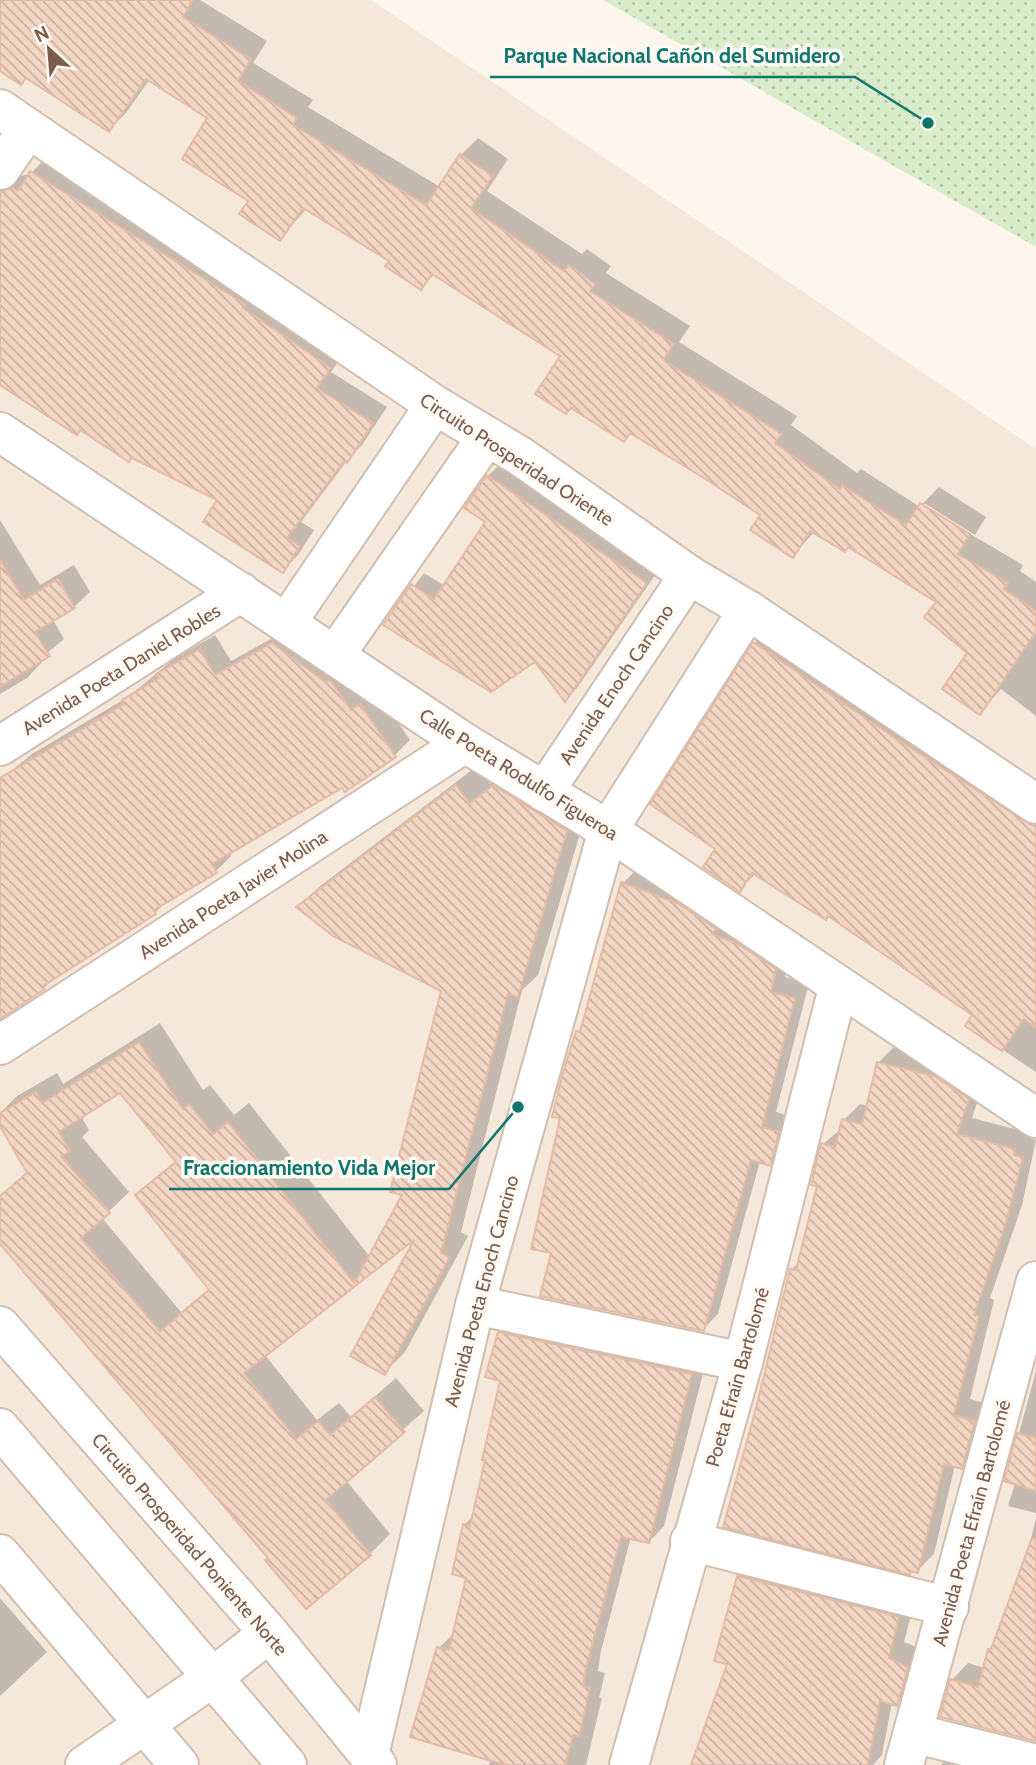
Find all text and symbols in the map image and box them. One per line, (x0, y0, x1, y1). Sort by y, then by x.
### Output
north arrow (14, 14, 84, 84)
text: N (31, 21, 53, 47)
callout: Parque Nacional Cañón del Sumidero (490, 35, 855, 77)
text: Parque Nacional Cañón del Sumidero (503, 43, 841, 68)
street label: Circuito Prosperidad Oriente (416, 388, 618, 531)
street label: Avenida Poeta Daniel Robles (18, 599, 225, 740)
street label: Avenida Enoch Cancino (554, 600, 679, 769)
street label: Calle Poeta Rodulfo Figueroa (415, 704, 622, 845)
street label: Avenida Poeta Javier Molina (135, 825, 332, 964)
callout: Fraccionamiento Vida Mejor (169, 1147, 449, 1189)
text: Fraccionamiento Vida Mejor (183, 1155, 435, 1180)
street label: Avenida Poeta Enoch Cancino (439, 1173, 524, 1410)
street label: Poeta Efraín Bartolomé (701, 1285, 774, 1469)
street label: Avenida Poeta Efraín Bartolomé (927, 1397, 1016, 1649)
street label: Circuito Prosperidad Poniente Norte (87, 1428, 293, 1660)

